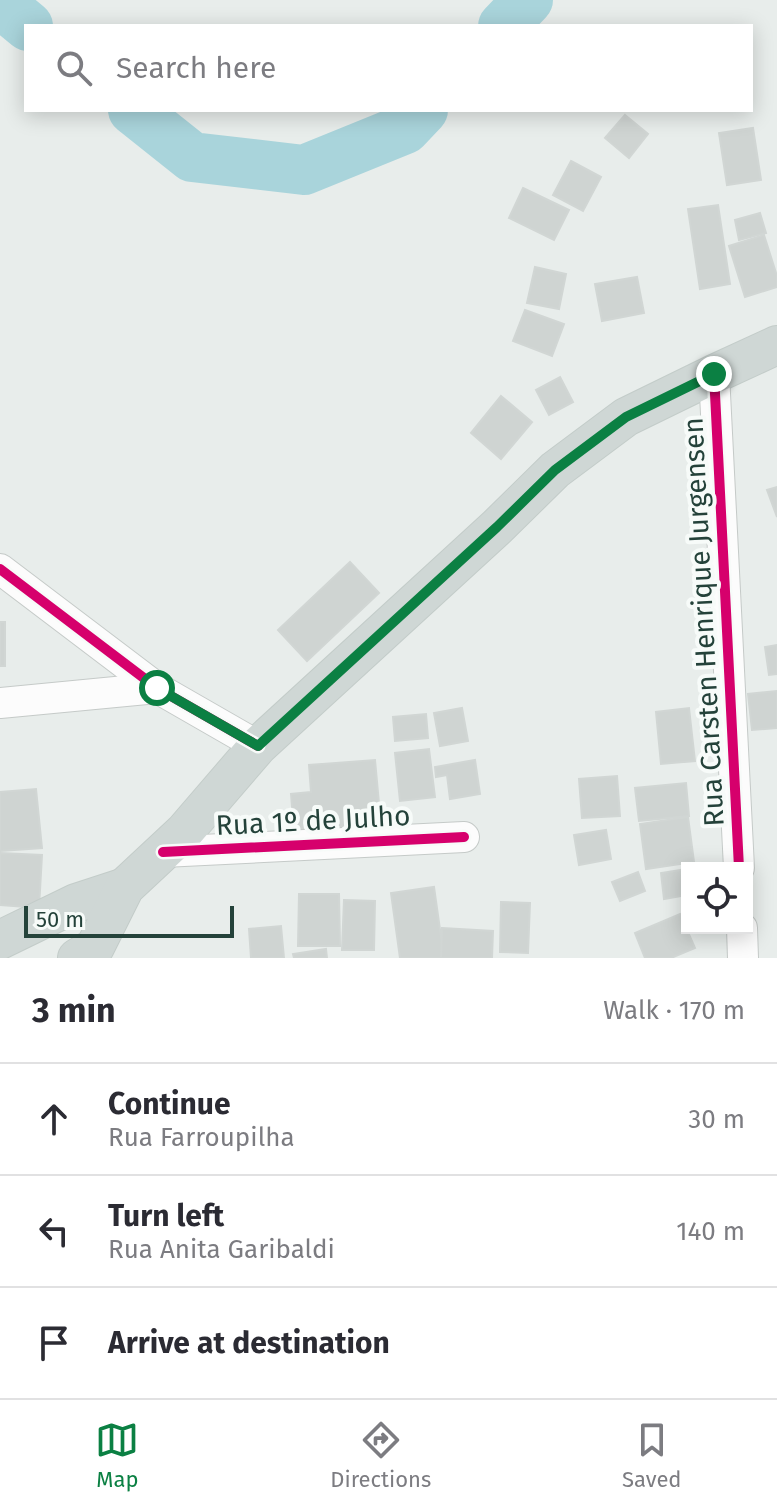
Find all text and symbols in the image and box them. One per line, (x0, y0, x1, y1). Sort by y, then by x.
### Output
search box (24, 24, 753, 112)
icon: search (52, 46, 96, 90)
text: Search here (116, 50, 276, 86)
route end (696, 356, 732, 392)
street label: Rua Carsten Henrique Jurgensen (676, 417, 731, 827)
route start (139, 670, 175, 706)
street label: Rua 1º de Julho (215, 799, 411, 842)
map controls (681, 862, 753, 934)
button: locate (681, 862, 753, 934)
scale bar (24, 902, 234, 938)
text: 50 m (36, 906, 84, 933)
text: 3 min (32, 990, 116, 1031)
text: Walk · 170 m (603, 995, 745, 1026)
text: Continue (108, 1086, 231, 1122)
icon: ahead (32, 1097, 76, 1141)
text: 30 m (688, 1104, 745, 1135)
text: Rua Farroupilha (108, 1122, 295, 1153)
text: Turn left (108, 1198, 224, 1234)
icon: left (32, 1209, 76, 1253)
text: 140 m (676, 1216, 745, 1247)
text: Rua Anita Garibaldi (108, 1234, 335, 1265)
icon: arrive (32, 1321, 76, 1365)
text: Arrive at destination (108, 1325, 390, 1361)
tab: Map (95, 1418, 139, 1493)
tab: Directions (330, 1418, 431, 1493)
tab: Saved (622, 1418, 682, 1493)

